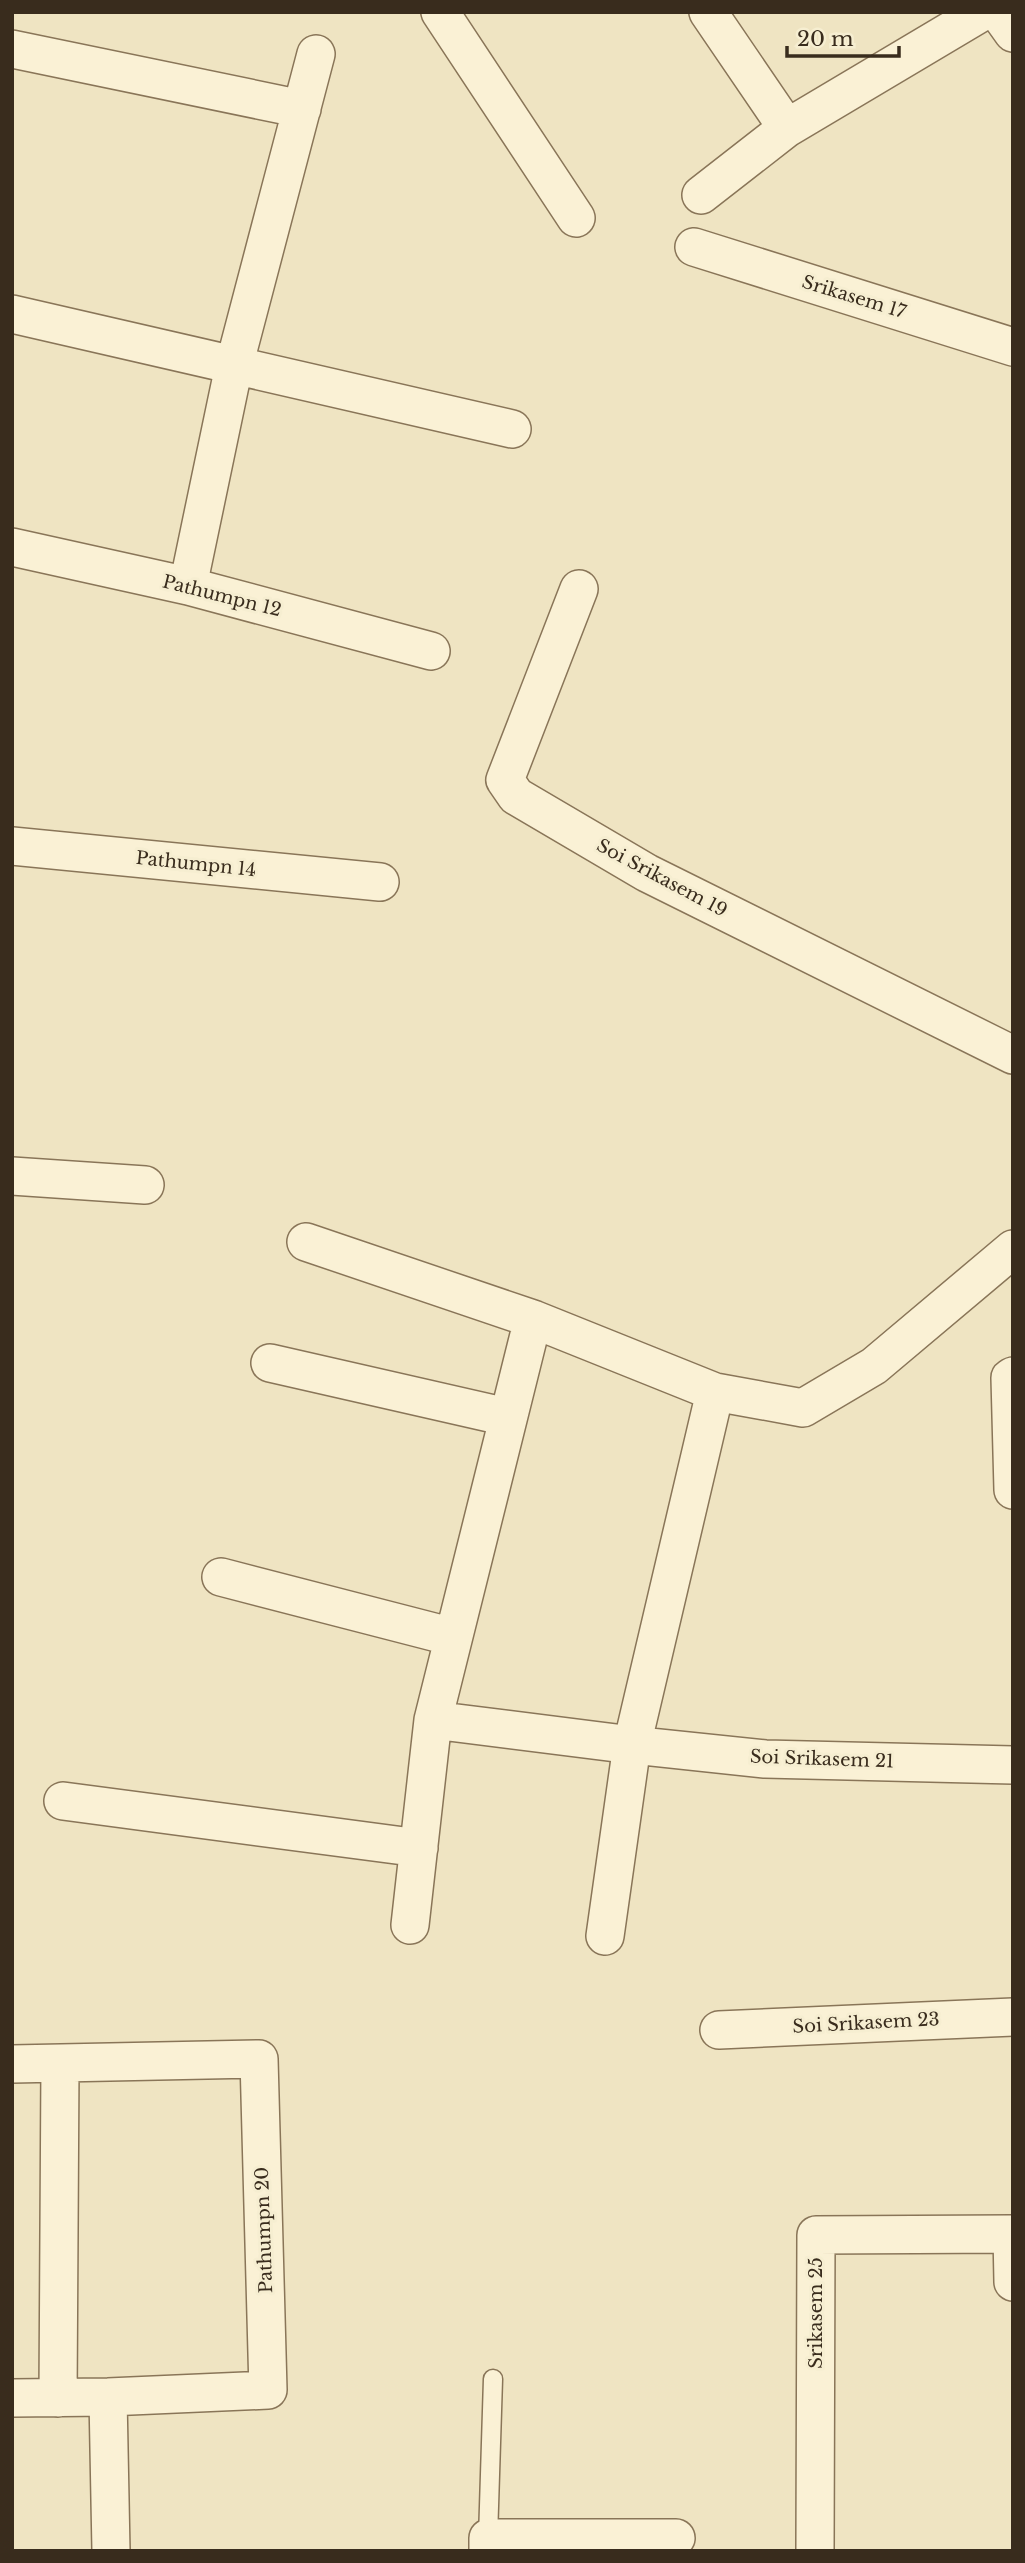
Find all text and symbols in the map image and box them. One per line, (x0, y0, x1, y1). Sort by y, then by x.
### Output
scale bar (787, 14, 899, 58)
text: 20 m (797, 26, 854, 52)
street label: Srikasem 17 (799, 271, 909, 324)
street label: Pathumpn 12 (160, 571, 284, 621)
street label: Soi Srikasem 19 (593, 834, 731, 922)
street label: Pathumpn 14 (135, 847, 257, 881)
street label: Soi Srikasem 21 (750, 1745, 894, 1773)
street label: Soi Srikasem 23 (792, 2008, 940, 2038)
street label: Pathumpn 20 (251, 2166, 277, 2294)
street label: Srikasem 25 (805, 2257, 827, 2369)

